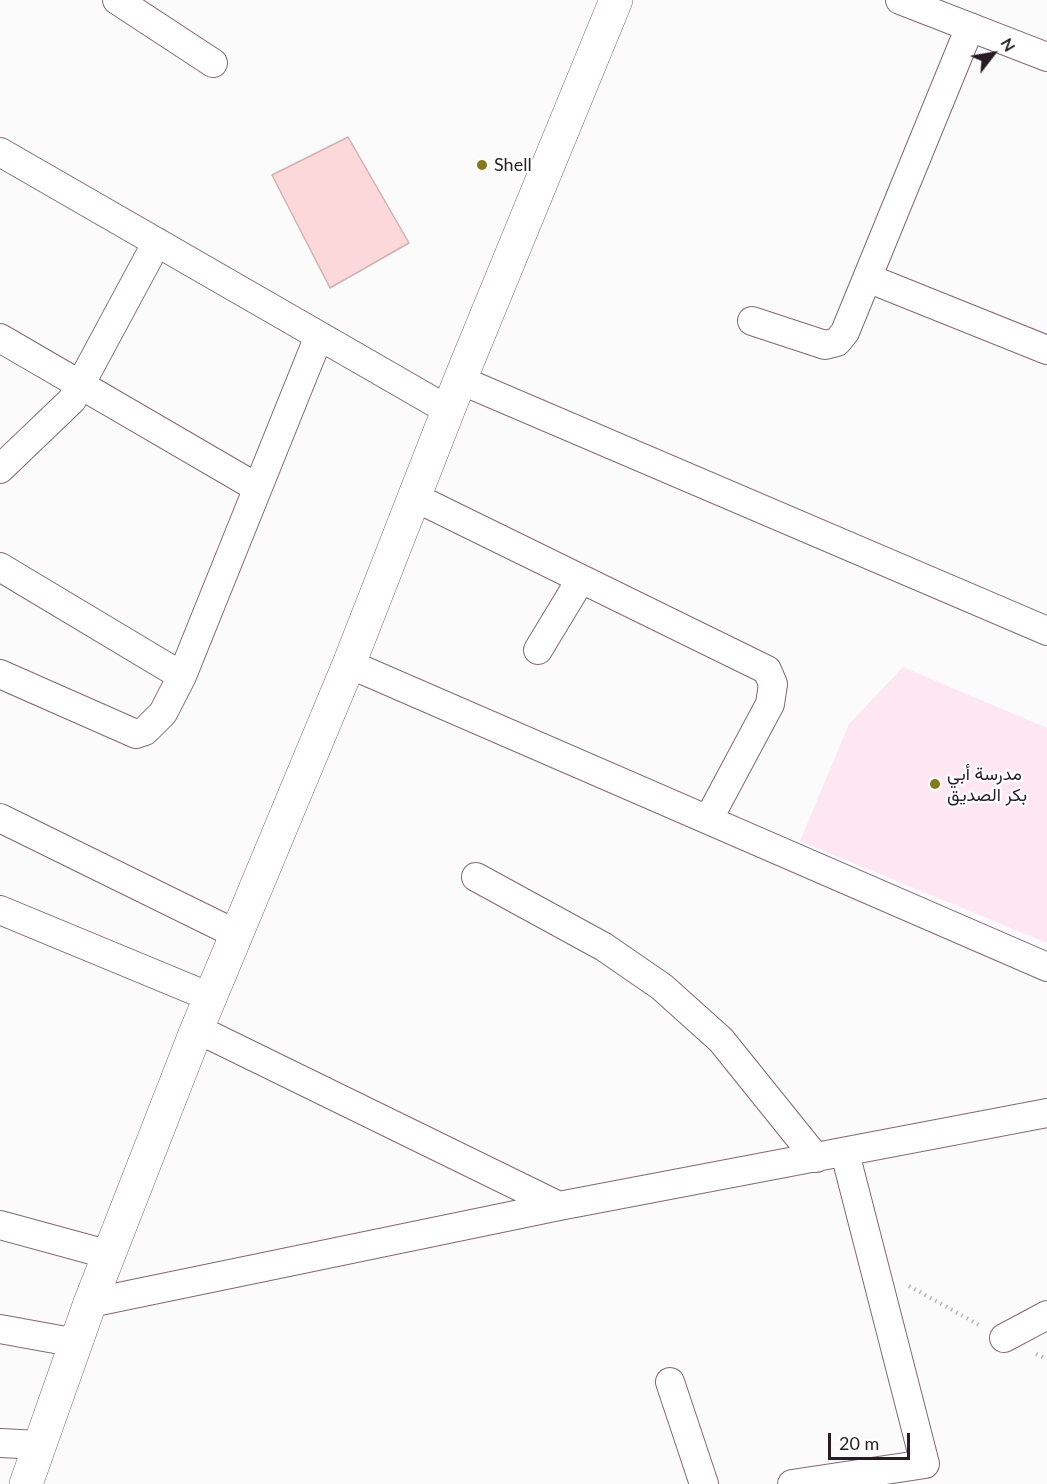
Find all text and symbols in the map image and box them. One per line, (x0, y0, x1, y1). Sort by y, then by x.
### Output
north arrow (963, 24, 1023, 84)
text: N (998, 34, 1020, 55)
place label: Shell (494, 154, 532, 176)
marker: Shell (475, 158, 489, 172)
place label: مدرسة أبي بكر الصديق (947, 763, 1027, 806)
marker: مدرسة أبي بكر الصديق (928, 777, 942, 791)
scale bar (831, 1421, 914, 1459)
text: 20 m (839, 1432, 879, 1454)

